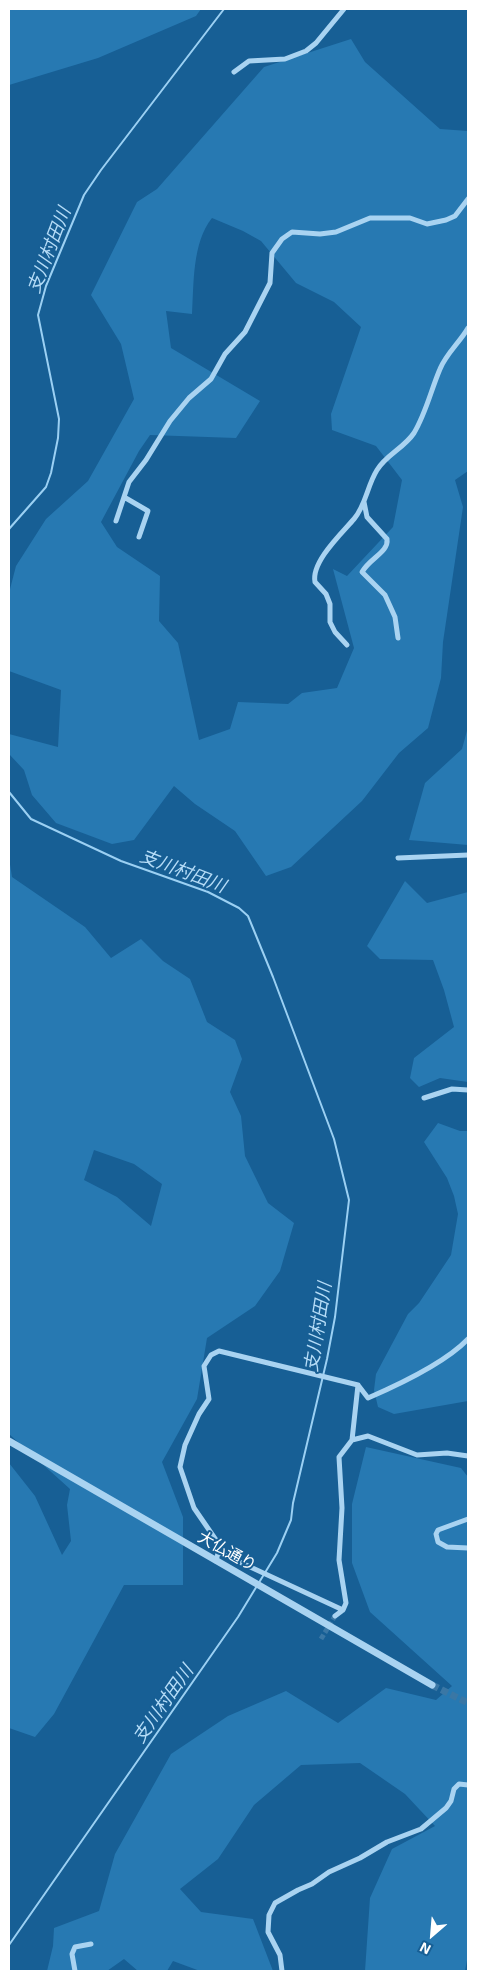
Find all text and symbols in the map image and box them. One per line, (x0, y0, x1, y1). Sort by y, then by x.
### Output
water label: 支川村田川 (23, 204, 75, 296)
water label: 支川村田川 (137, 845, 229, 897)
water label: 支川村田川 (300, 1281, 336, 1373)
street label: 大仏通り (194, 1527, 260, 1575)
water label: 支川村田川 (128, 1661, 198, 1747)
north arrow (407, 1910, 457, 1960)
text: N (417, 1939, 433, 1959)

